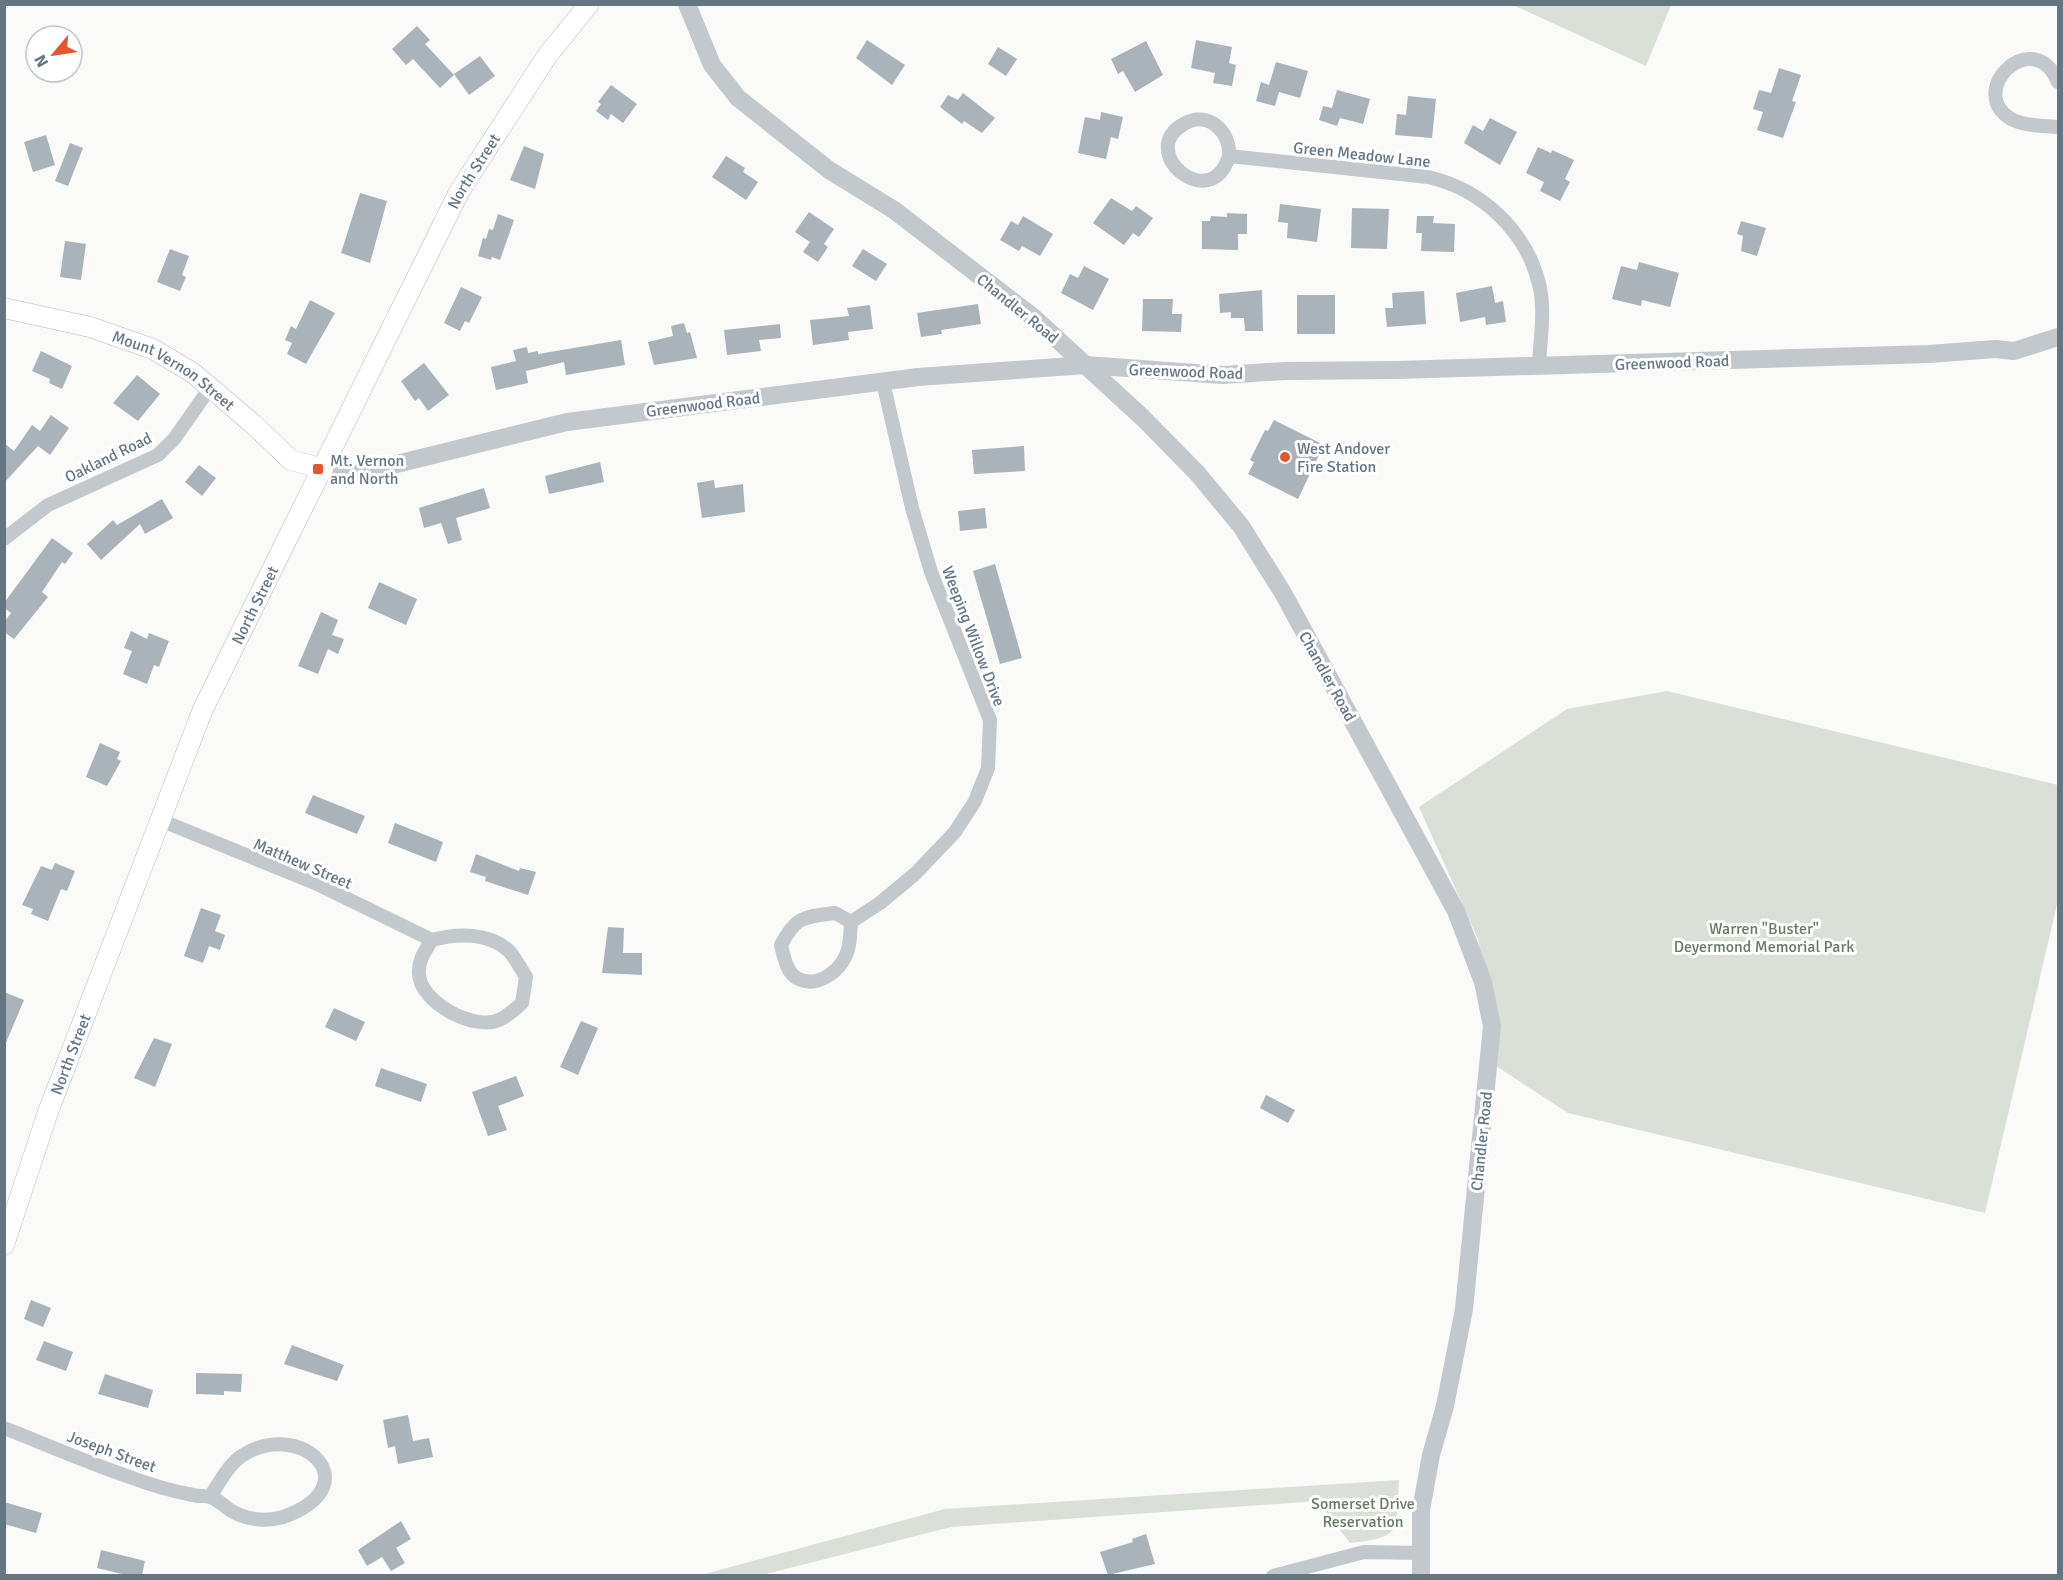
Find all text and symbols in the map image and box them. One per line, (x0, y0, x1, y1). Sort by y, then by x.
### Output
north arrow (24, 24, 84, 84)
text: N (30, 51, 53, 71)
street label: North Street (443, 130, 505, 212)
street label: Green Meadow Lane (1292, 138, 1432, 172)
street label: Chandler Road (972, 270, 1062, 348)
street label: Mount Vernon Street (109, 327, 239, 415)
street label: Greenwood Road (1614, 351, 1730, 375)
street label: Greenwood Road (1128, 360, 1244, 384)
street label: Greenwood Road (645, 388, 761, 422)
street label: Oakland Road (62, 428, 155, 487)
place label: West Andover Fire Station (1297, 439, 1390, 477)
marker: West Andover Fire Station (1278, 450, 1292, 464)
place label: Mt. Vernon and North (330, 451, 404, 489)
marker: Mt. Vernon and North (311, 462, 325, 476)
street label: North Street (228, 562, 283, 648)
street label: Weeping Willow Drive (937, 563, 1009, 709)
street label: Chandler Road (1294, 628, 1360, 725)
street label: Matthew Street (250, 834, 355, 894)
park label: Warren "Buster" Deyermond Memorial Park (1674, 919, 1854, 957)
street label: North Street (47, 1011, 96, 1098)
street label: Chandler Road (1467, 1090, 1497, 1192)
street label: Joseph Street (65, 1427, 159, 1477)
park label: Somerset Drive Reservation (1311, 1494, 1415, 1532)

